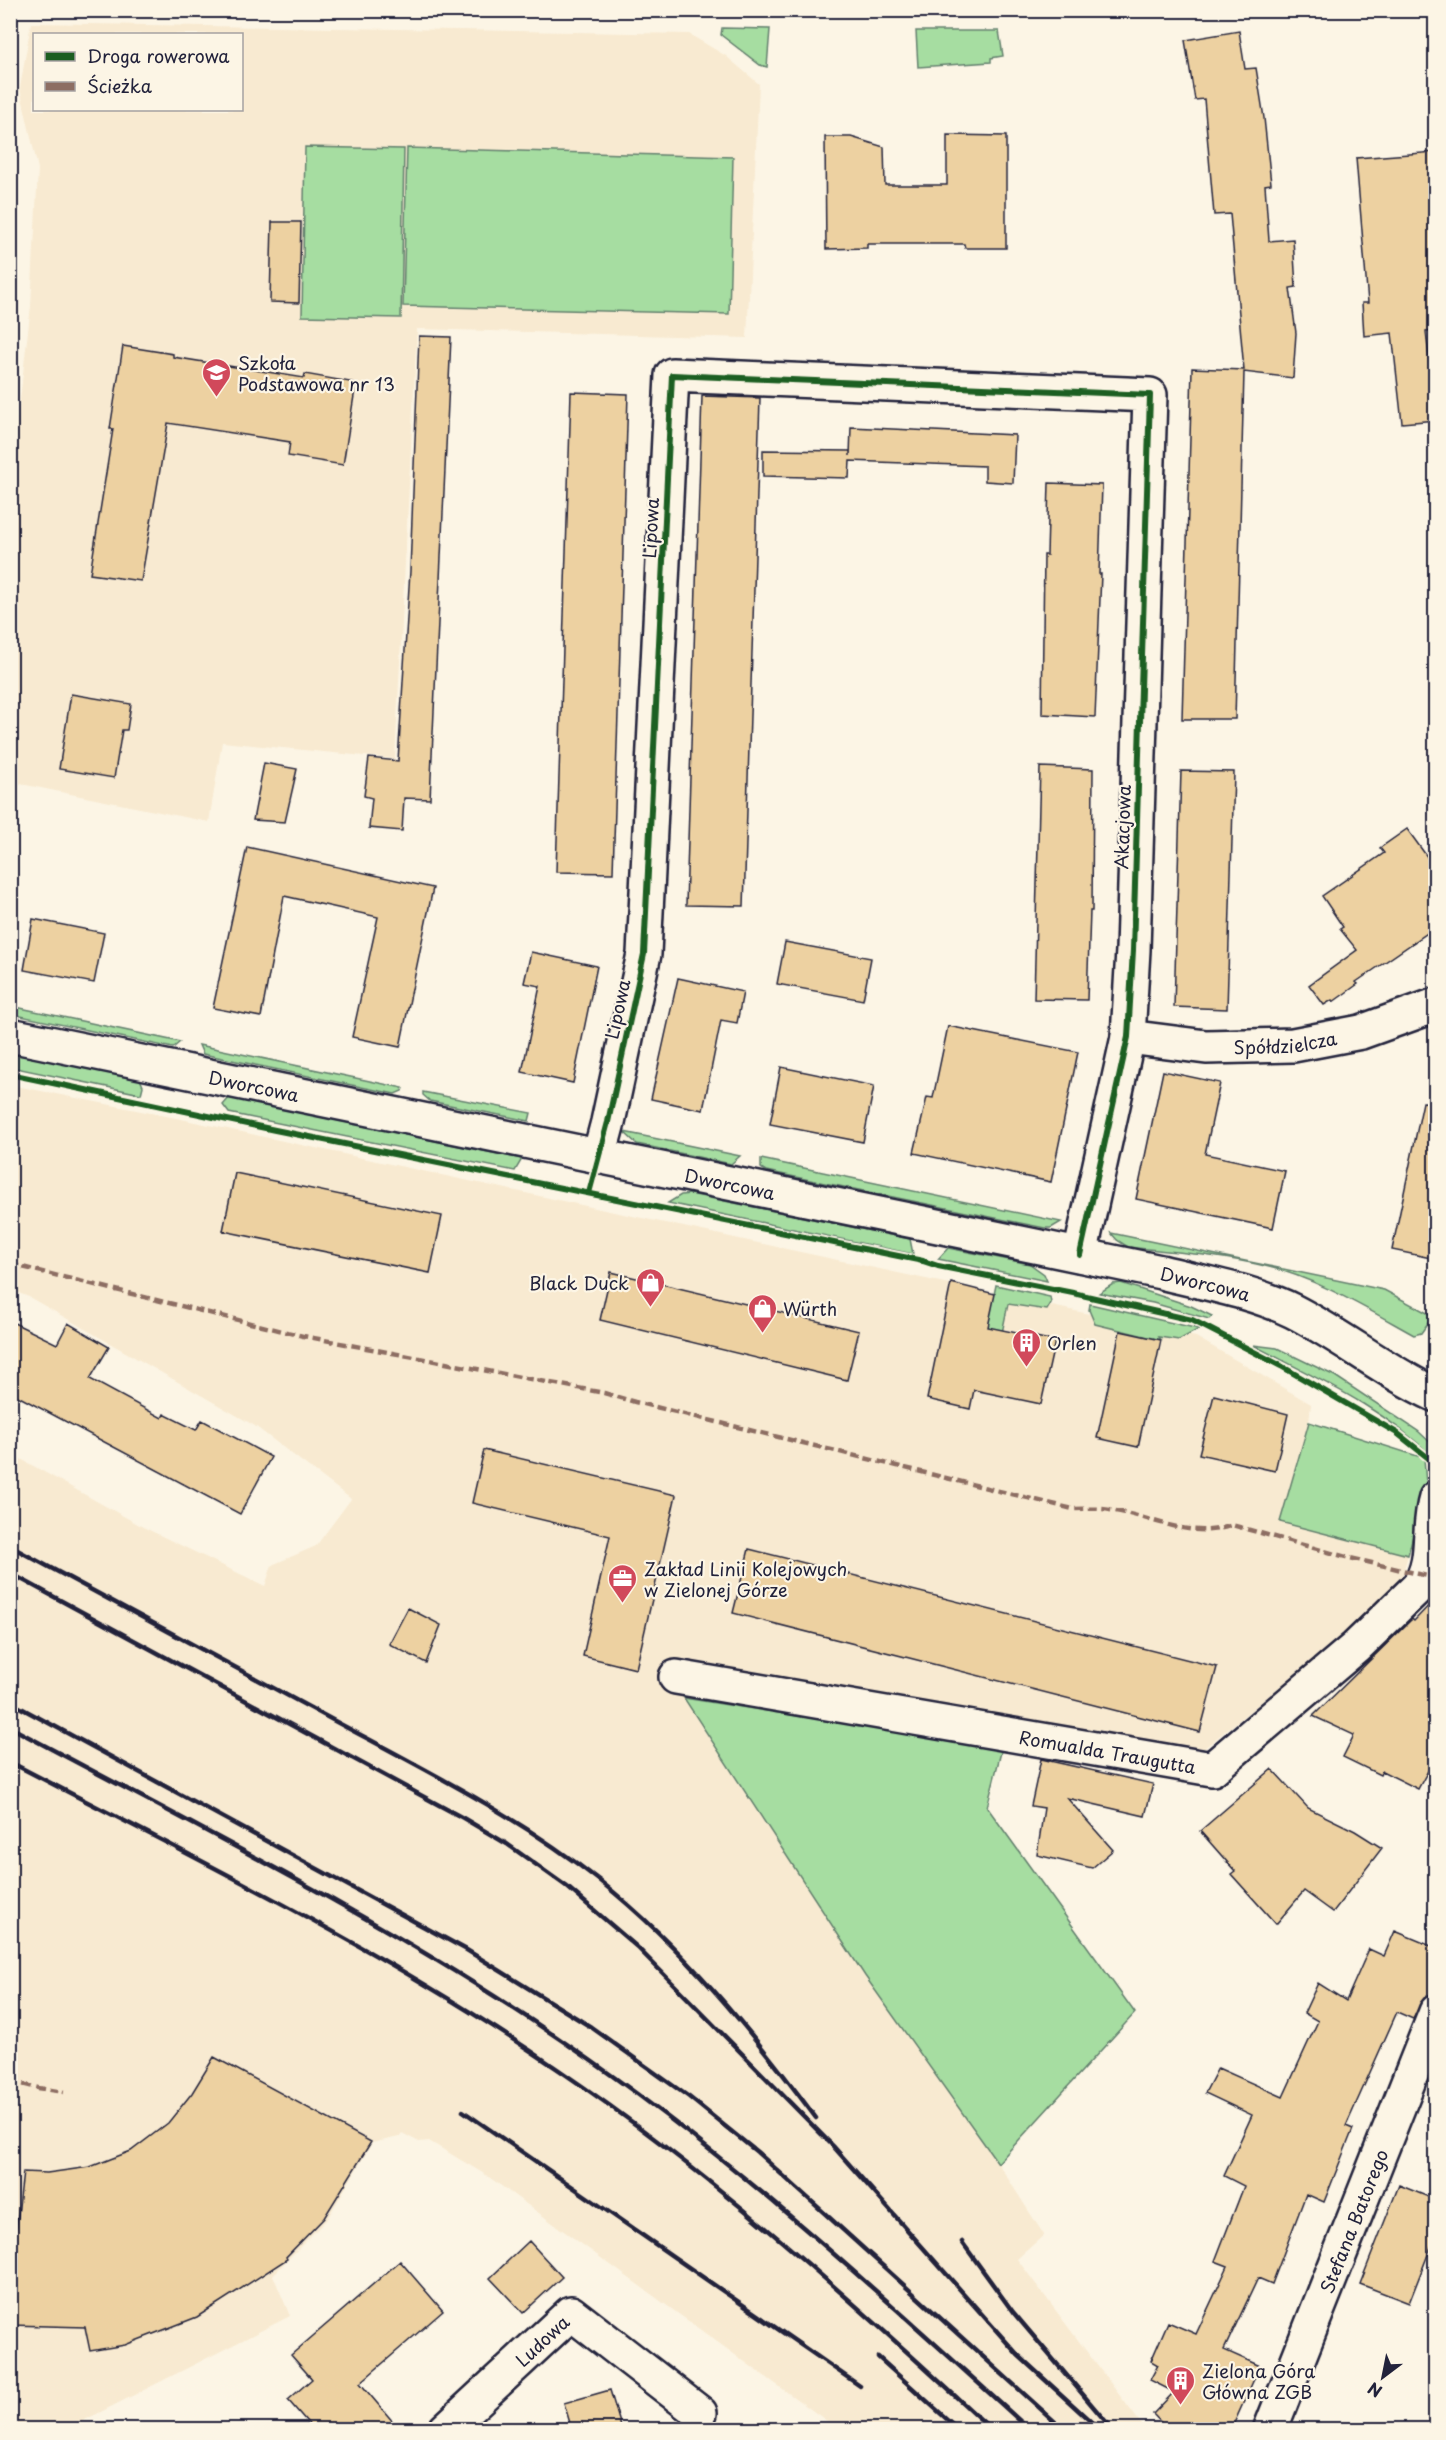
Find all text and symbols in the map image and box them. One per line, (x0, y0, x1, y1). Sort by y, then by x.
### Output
legend (33, 33, 243, 111)
text: Droga rowerowa (87, 42, 230, 69)
text: Ścieżka (87, 72, 153, 99)
place label: Szkoła Podstawowa nr 13 (238, 349, 395, 397)
school or university icon: Szkoła Podstawowa nr 13 (201, 356, 233, 398)
street label: Lipowa (635, 496, 665, 559)
street label: Akacjowa (1107, 784, 1137, 870)
street label: Lipowa (597, 976, 637, 1041)
street label: Spółdzielcza (1233, 1023, 1340, 1060)
street label: Dworcowa (206, 1063, 302, 1108)
street label: Dworcowa (682, 1161, 778, 1206)
street label: Dworcowa (1158, 1259, 1255, 1308)
shop icon: Black Duck (634, 1266, 666, 1308)
place label: Black Duck (529, 1269, 629, 1296)
shop icon: Würth (746, 1292, 778, 1334)
place label: Würth (783, 1295, 837, 1322)
building icon: Orlen (1010, 1326, 1042, 1368)
place label: Orlen (1047, 1329, 1097, 1356)
place label: Zakład Linii Kolejowych w Zielonej Górze (644, 1555, 847, 1603)
office icon: Zakład Linii Kolejowych w Zielonej Górze (607, 1562, 639, 1604)
street label: Romualda Traugutta (1017, 1723, 1199, 1780)
street label: Stefana Batorego (1312, 2145, 1394, 2297)
street label: Ludowa (509, 2308, 575, 2372)
north arrow (1353, 2347, 1413, 2407)
place label: Zielona Góra Główna ZGB (1202, 2357, 1315, 2405)
building icon: Zielona Góra Główna ZGB (1165, 2364, 1197, 2406)
text: N (1363, 2377, 1386, 2404)

